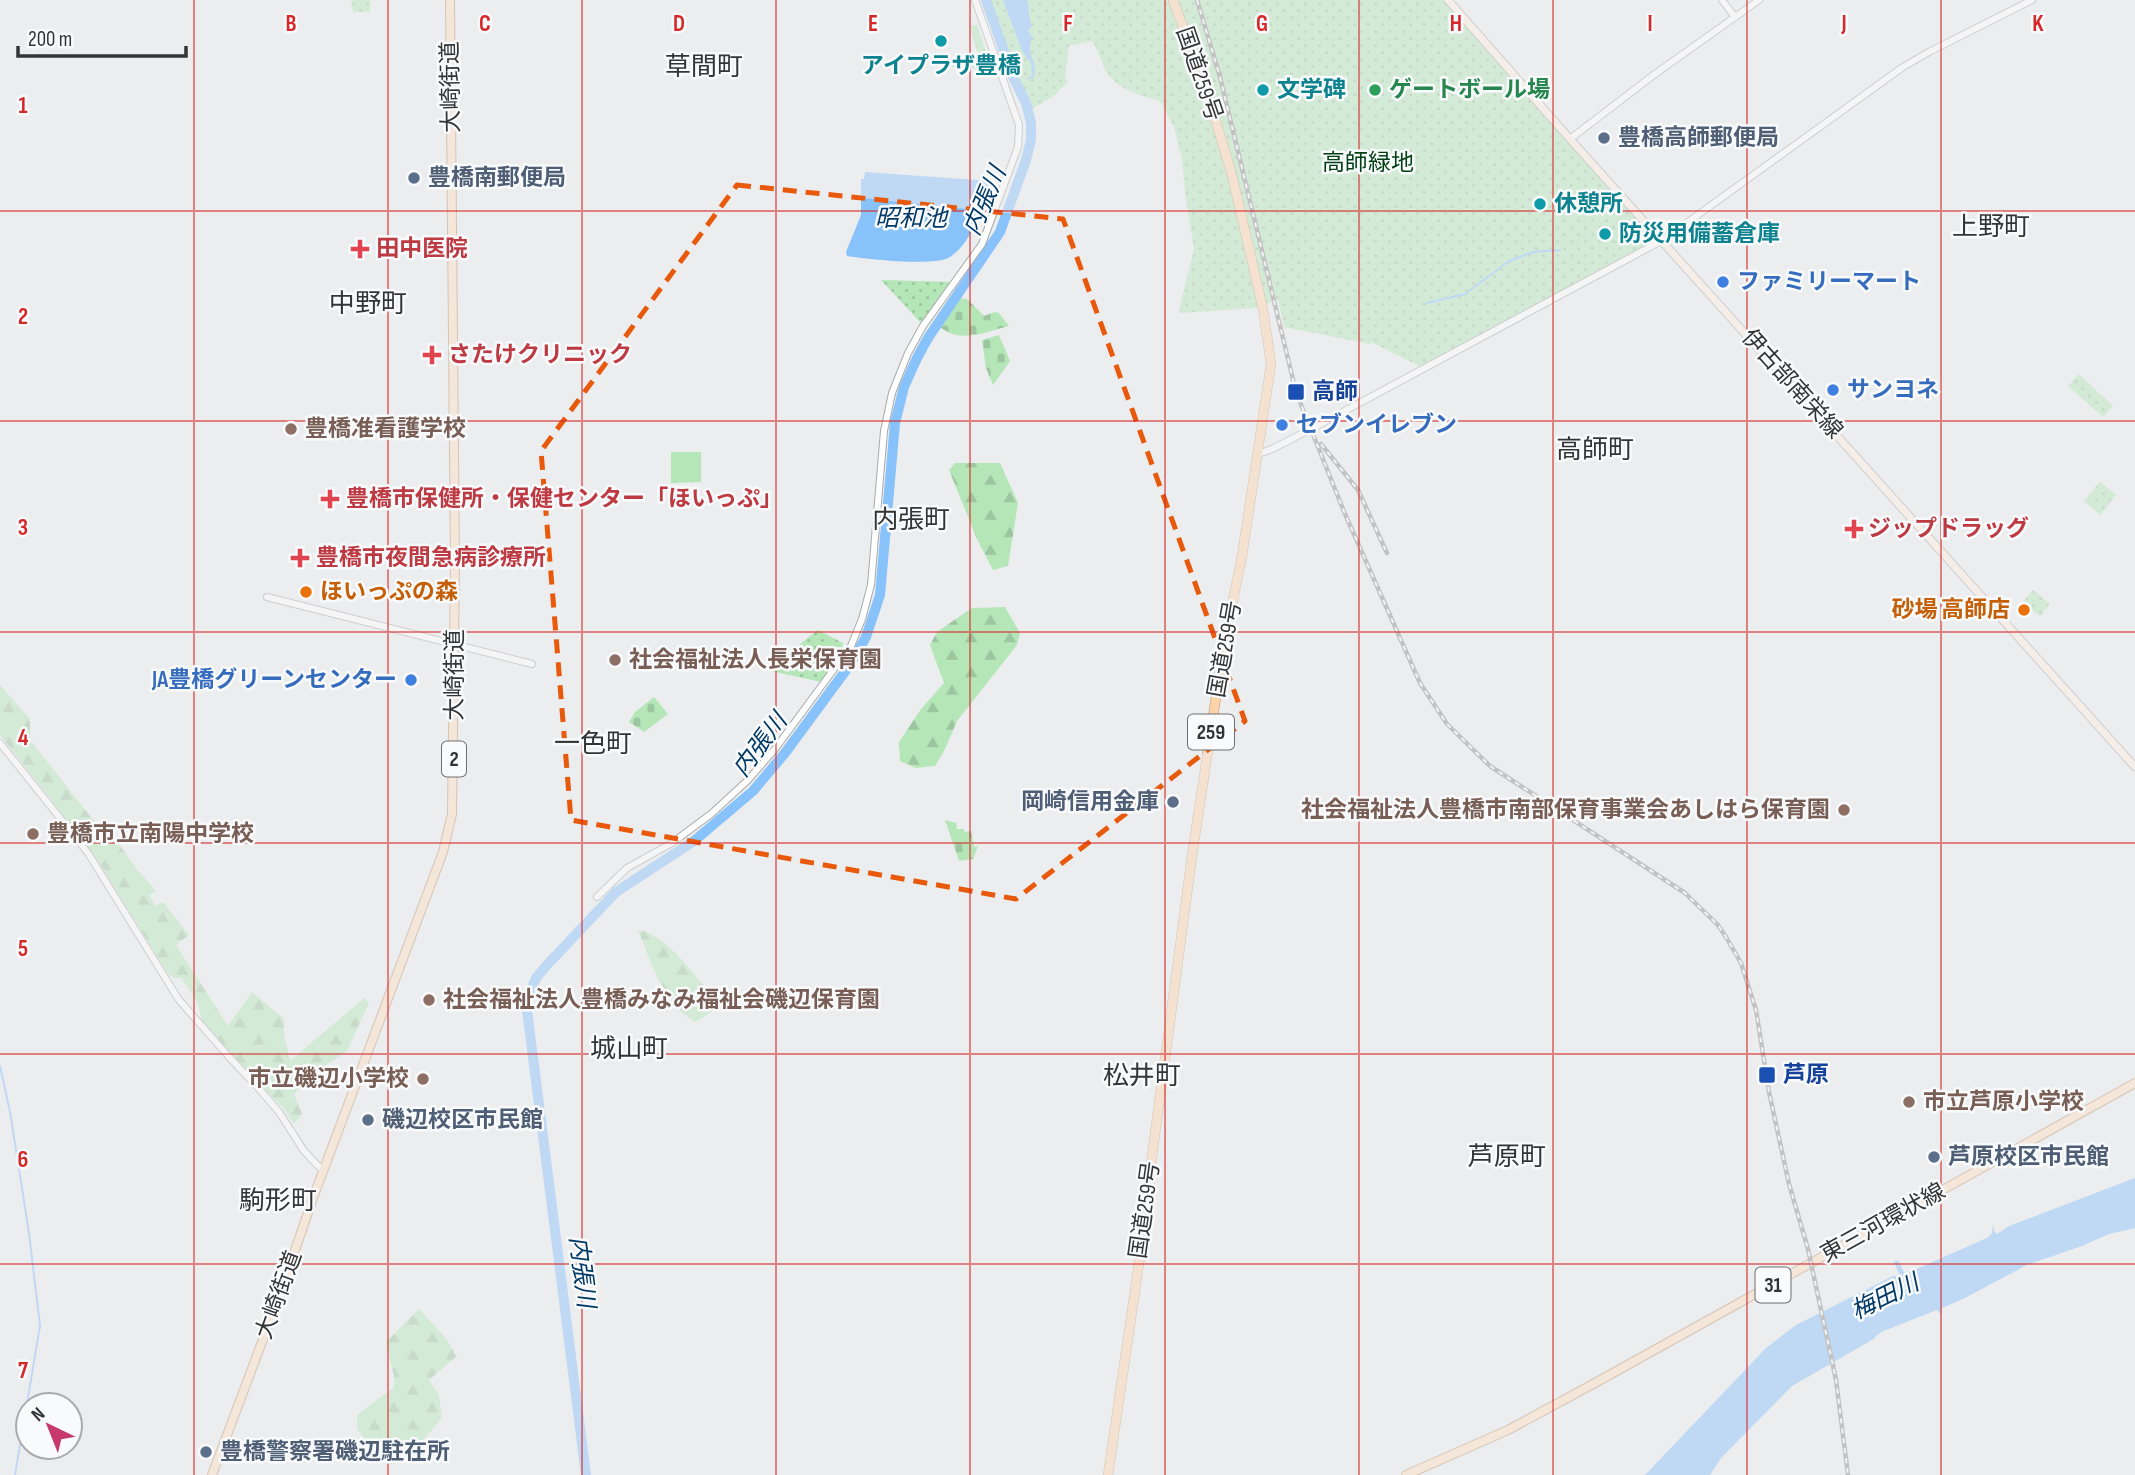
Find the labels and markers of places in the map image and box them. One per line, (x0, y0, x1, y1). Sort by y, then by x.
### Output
marker: アイプラザ豊橋 (933, 33, 949, 49)
place label: アイプラザ豊橋 (861, 52, 1021, 80)
place label: 文学碑 (1277, 76, 1346, 104)
place label: ゲートボール場 (1389, 76, 1550, 104)
marker: 文学碑 (1255, 82, 1271, 98)
marker: ゲートボール場 (1367, 82, 1383, 98)
place label: 豊橋高師郵便局 (1618, 124, 1779, 152)
marker: 豊橋高師郵便局 (1596, 130, 1612, 146)
place label: 豊橋南郵便局 (428, 164, 566, 192)
marker: 豊橋南郵便局 (406, 170, 422, 186)
place label: 休憩所 (1554, 190, 1623, 218)
marker: 休憩所 (1532, 196, 1548, 212)
place label: 防災用備蓄倉庫 (1619, 220, 1780, 248)
marker: 防災用備蓄倉庫 (1597, 226, 1613, 242)
place label: 田中医院 (376, 235, 468, 263)
marker: 田中医院 (350, 239, 370, 259)
place label: ファミリーマート (1737, 268, 1921, 296)
marker: ファミリーマート (1715, 274, 1731, 290)
place label: さたけクリニック (448, 341, 632, 369)
marker: さたけクリニック (422, 345, 442, 365)
place label: サンヨネ (1847, 376, 1939, 404)
place label: 高師 (1312, 378, 1358, 406)
marker: 高師 (1286, 382, 1306, 402)
marker: サンヨネ (1825, 382, 1841, 398)
place label: セブンイレブン (1296, 411, 1457, 439)
place label: 豊橋准看護学校 (305, 415, 466, 443)
marker: セブンイレブン (1274, 417, 1290, 433)
marker: 豊橋准看護学校 (283, 421, 299, 437)
place label: 豊橋市保健所・保健センター「ほいっぷ」 (346, 485, 783, 513)
marker: 豊橋市保健所・保健センター「ほいっぷ」 (320, 489, 340, 509)
place label: ジップドラッグ (1868, 515, 2029, 543)
marker: ジップドラッグ (1846, 521, 1862, 537)
place label: 豊橋市夜間急病診療所 (316, 544, 546, 572)
marker: 豊橋市夜間急病診療所 (290, 548, 310, 568)
place label: ほいっぷの森 (320, 578, 458, 606)
marker: ほいっぷの森 (298, 584, 314, 600)
place label: 砂場 高師店 (1891, 596, 2010, 624)
marker: 砂場 高師店 (2016, 602, 2032, 618)
place label: 社会福祉法人長栄保育園 (629, 646, 882, 674)
marker: 社会福祉法人長栄保育園 (607, 652, 623, 668)
place label: JA豊橋グリーンセンター (151, 666, 397, 694)
marker: JA豊橋グリーンセンター (403, 672, 419, 688)
place label: 岡崎信用金庫 (1021, 788, 1159, 816)
marker: 岡崎信用金庫 (1165, 794, 1181, 810)
place label: 社会福祉法人豊橋市南部保育事業会あしはら保育園 (1301, 796, 1830, 824)
marker: 社会福祉法人豊橋市南部保育事業会あしはら保育園 (1836, 802, 1852, 818)
place label: 豊橋市立南陽中学校 (47, 820, 254, 848)
marker: 豊橋市立南陽中学校 (25, 826, 41, 842)
place label: 社会福祉法人豊橋みなみ福祉会磯辺保育園 (443, 986, 880, 1014)
marker: 社会福祉法人豊橋みなみ福祉会磯辺保育園 (421, 992, 437, 1008)
place label: 芦原 (1783, 1061, 1829, 1089)
place label: 市立磯辺小学校 (248, 1065, 409, 1093)
marker: 芦原 (1757, 1065, 1777, 1085)
marker: 市立磯辺小学校 (415, 1071, 431, 1087)
place label: 市立芦原小学校 (1923, 1088, 2084, 1116)
marker: 市立芦原小学校 (1901, 1094, 1917, 1110)
place label: 磯辺校区市民館 (382, 1106, 543, 1134)
marker: 磯辺校区市民館 (360, 1112, 376, 1128)
place label: 芦原校区市民館 (1948, 1143, 2109, 1171)
marker: 芦原校区市民館 (1926, 1149, 1942, 1165)
place label: 豊橋警察署磯辺駐在所 (220, 1438, 450, 1466)
marker: 豊橋警察署磯辺駐在所 (198, 1444, 214, 1460)

